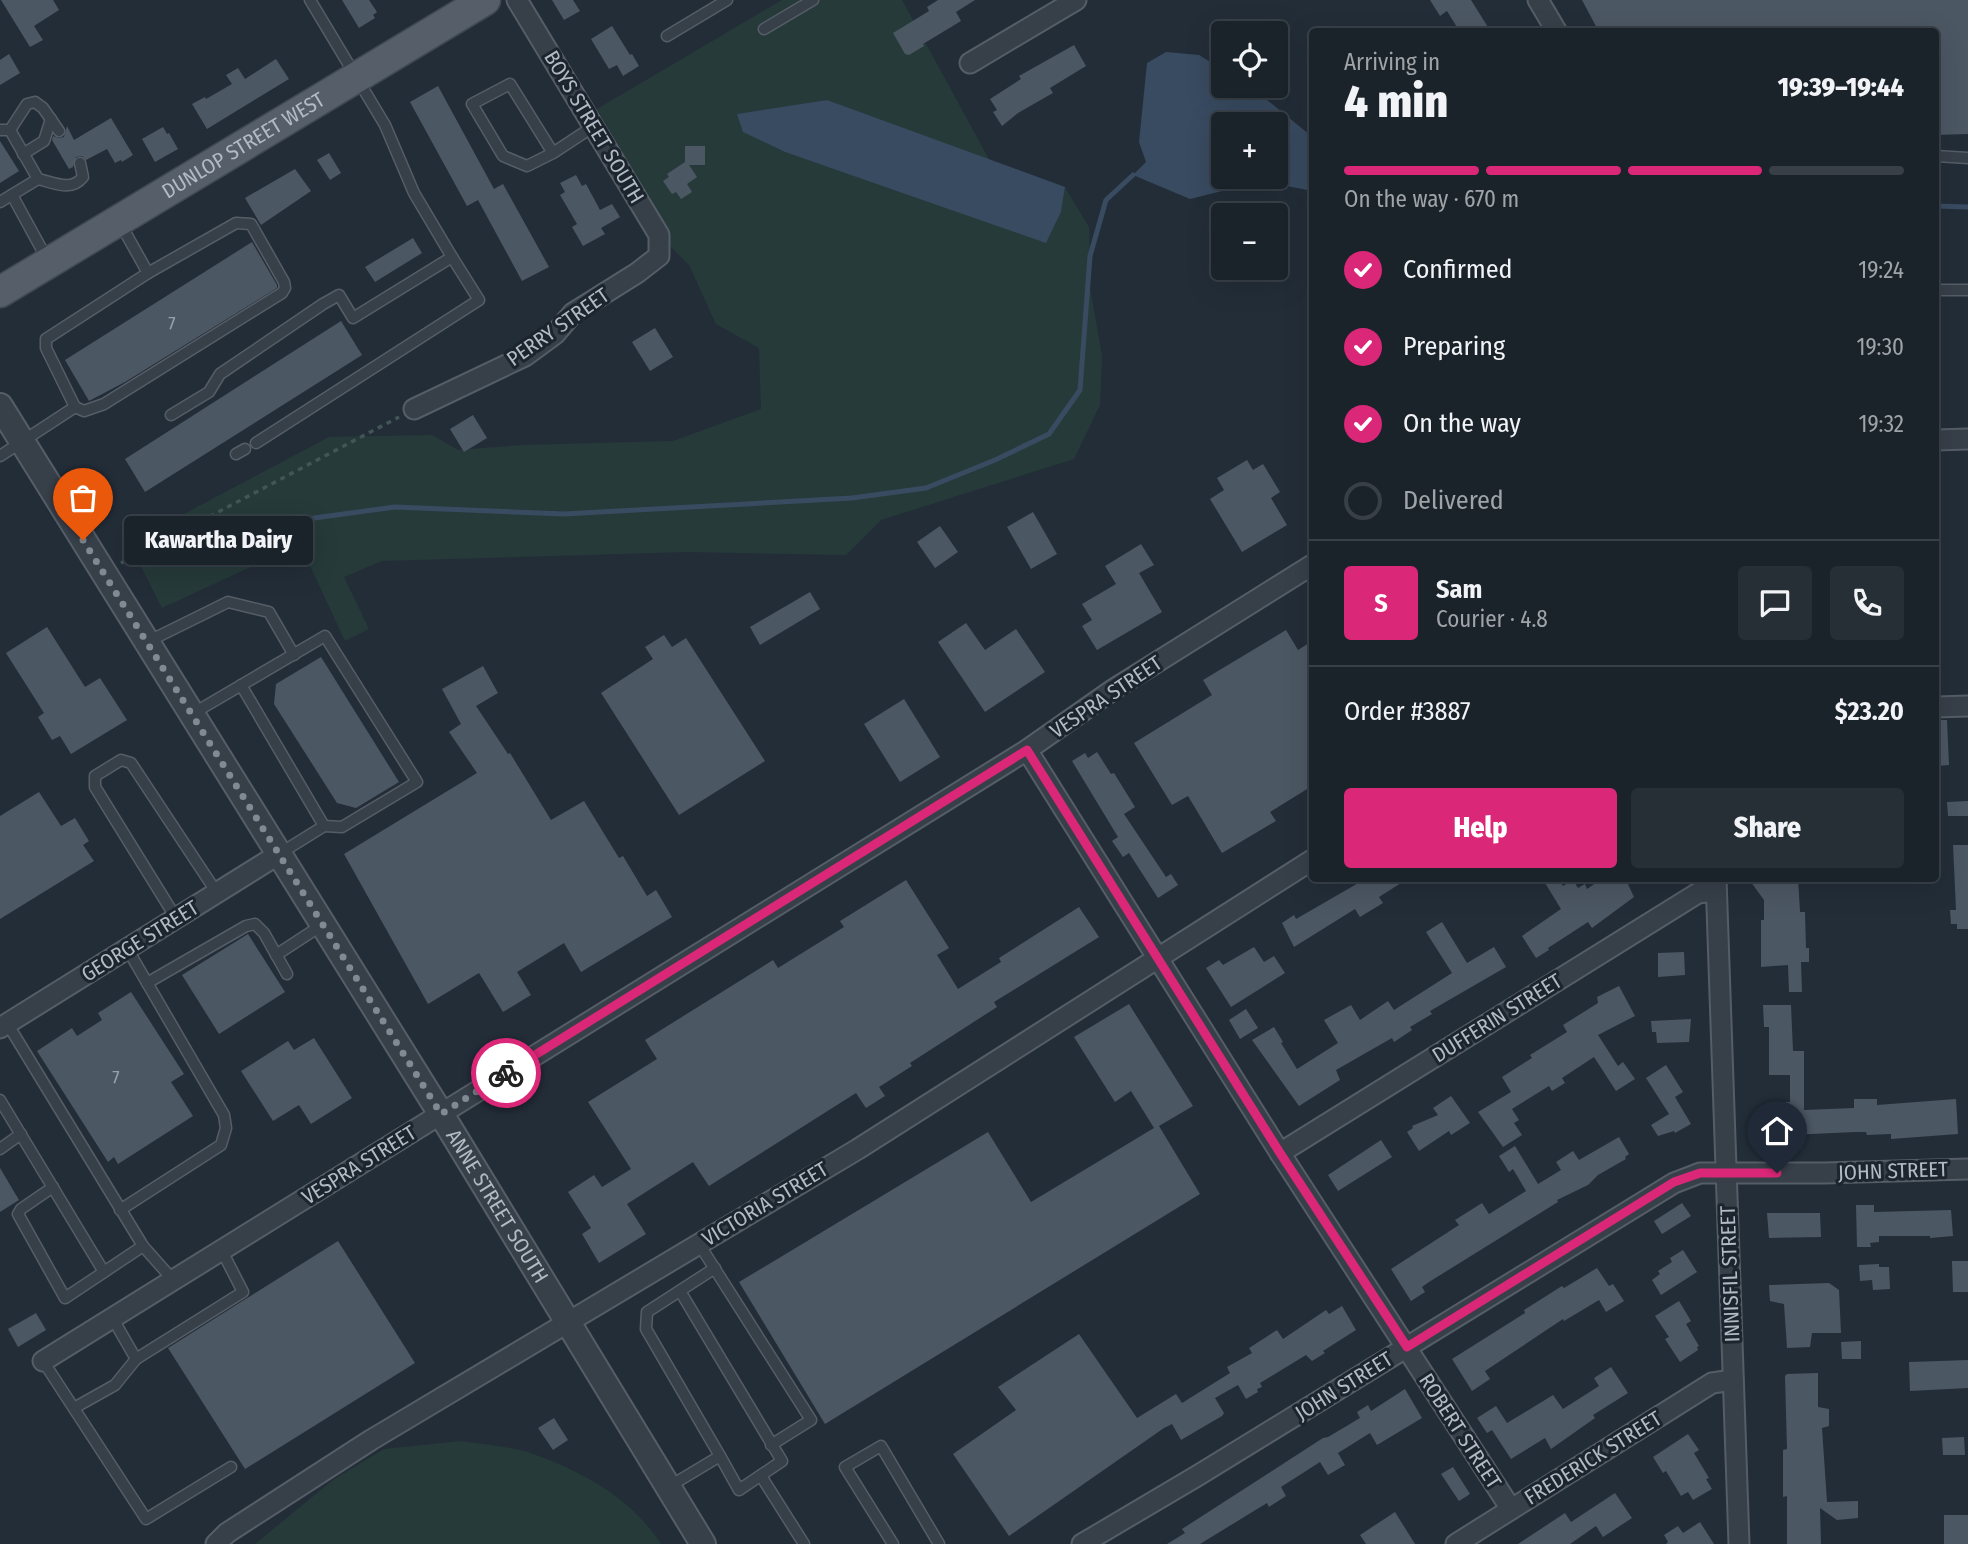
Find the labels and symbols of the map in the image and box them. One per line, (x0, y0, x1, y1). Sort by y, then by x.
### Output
street label: BOYS STREET SOUTH (538, 46, 650, 208)
street label: DUNLOP STREET WEST (157, 86, 330, 204)
street label: PERRY STREET (502, 282, 614, 372)
house number: 7 (168, 313, 176, 335)
pin (53, 468, 113, 540)
callout: Kawartha Dairy (125, 516, 314, 564)
street label: VESPRA STREET (1045, 650, 1167, 744)
street label: GEORGE STREET (77, 894, 204, 987)
street label: DUFFERIN STREET (1427, 968, 1567, 1068)
courier (471, 1038, 541, 1108)
house number: 7 (112, 1067, 120, 1089)
pin (1747, 1101, 1807, 1173)
street label: VESPRA STREET (297, 1119, 421, 1210)
street label: ANNE STREET SOUTH (440, 1124, 554, 1288)
street label: VICTORIA STREET (697, 1156, 833, 1252)
street label: JOHN STREET (1838, 1156, 1949, 1186)
street label: INNISFIL STREET (1715, 1205, 1745, 1343)
street label: JOHN STREET (1291, 1346, 1398, 1426)
street label: ROBERT STREET (1413, 1369, 1507, 1494)
street label: FREDERICK STREET (1520, 1405, 1667, 1511)

